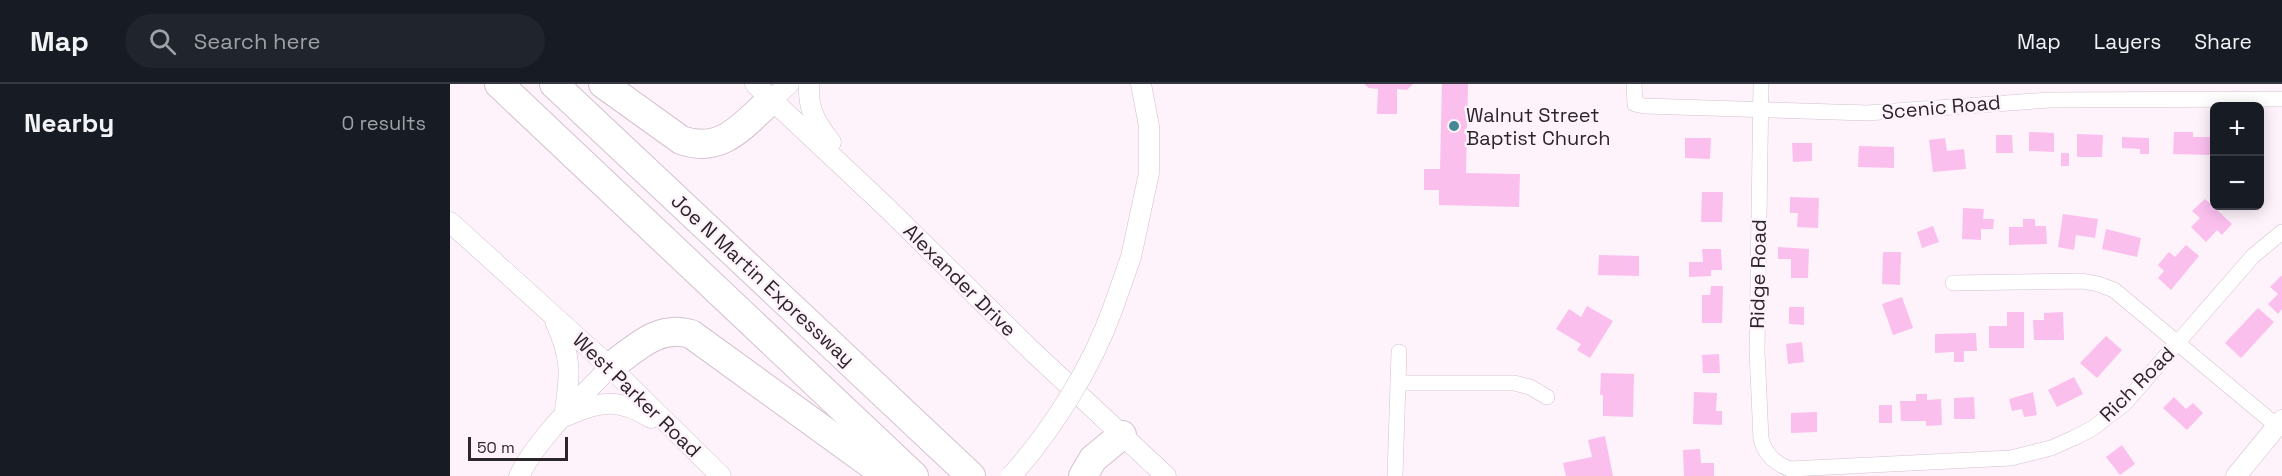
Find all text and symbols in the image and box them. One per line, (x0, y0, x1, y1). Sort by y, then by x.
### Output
search box (125, 14, 545, 68)
text: Map (30, 23, 89, 59)
icon: search (146, 25, 179, 58)
text: Search here (194, 27, 321, 55)
text: Map (2017, 28, 2061, 55)
text: Layers (2094, 28, 2161, 55)
text: Share (2194, 28, 2252, 55)
street label: Scenic Road (1880, 89, 2002, 125)
place label: Walnut Street Baptist Church (1466, 102, 1611, 151)
map controls (2210, 102, 2264, 210)
button: + (2210, 102, 2264, 156)
text: Nearby (24, 106, 114, 140)
text: 0 results (342, 110, 426, 136)
marker: Walnut Street Baptist Church (1447, 119, 1461, 133)
button: − (2210, 156, 2264, 210)
street label: Joe N Martin Expressway (666, 188, 860, 372)
street label: Alexander Drive (898, 218, 1022, 342)
street label: Ridge Road (1744, 219, 1772, 329)
street label: West Parker Road (567, 327, 707, 463)
street label: Rich Road (2094, 341, 2180, 427)
scale bar (468, 434, 568, 462)
text: 50 m (477, 437, 515, 458)

